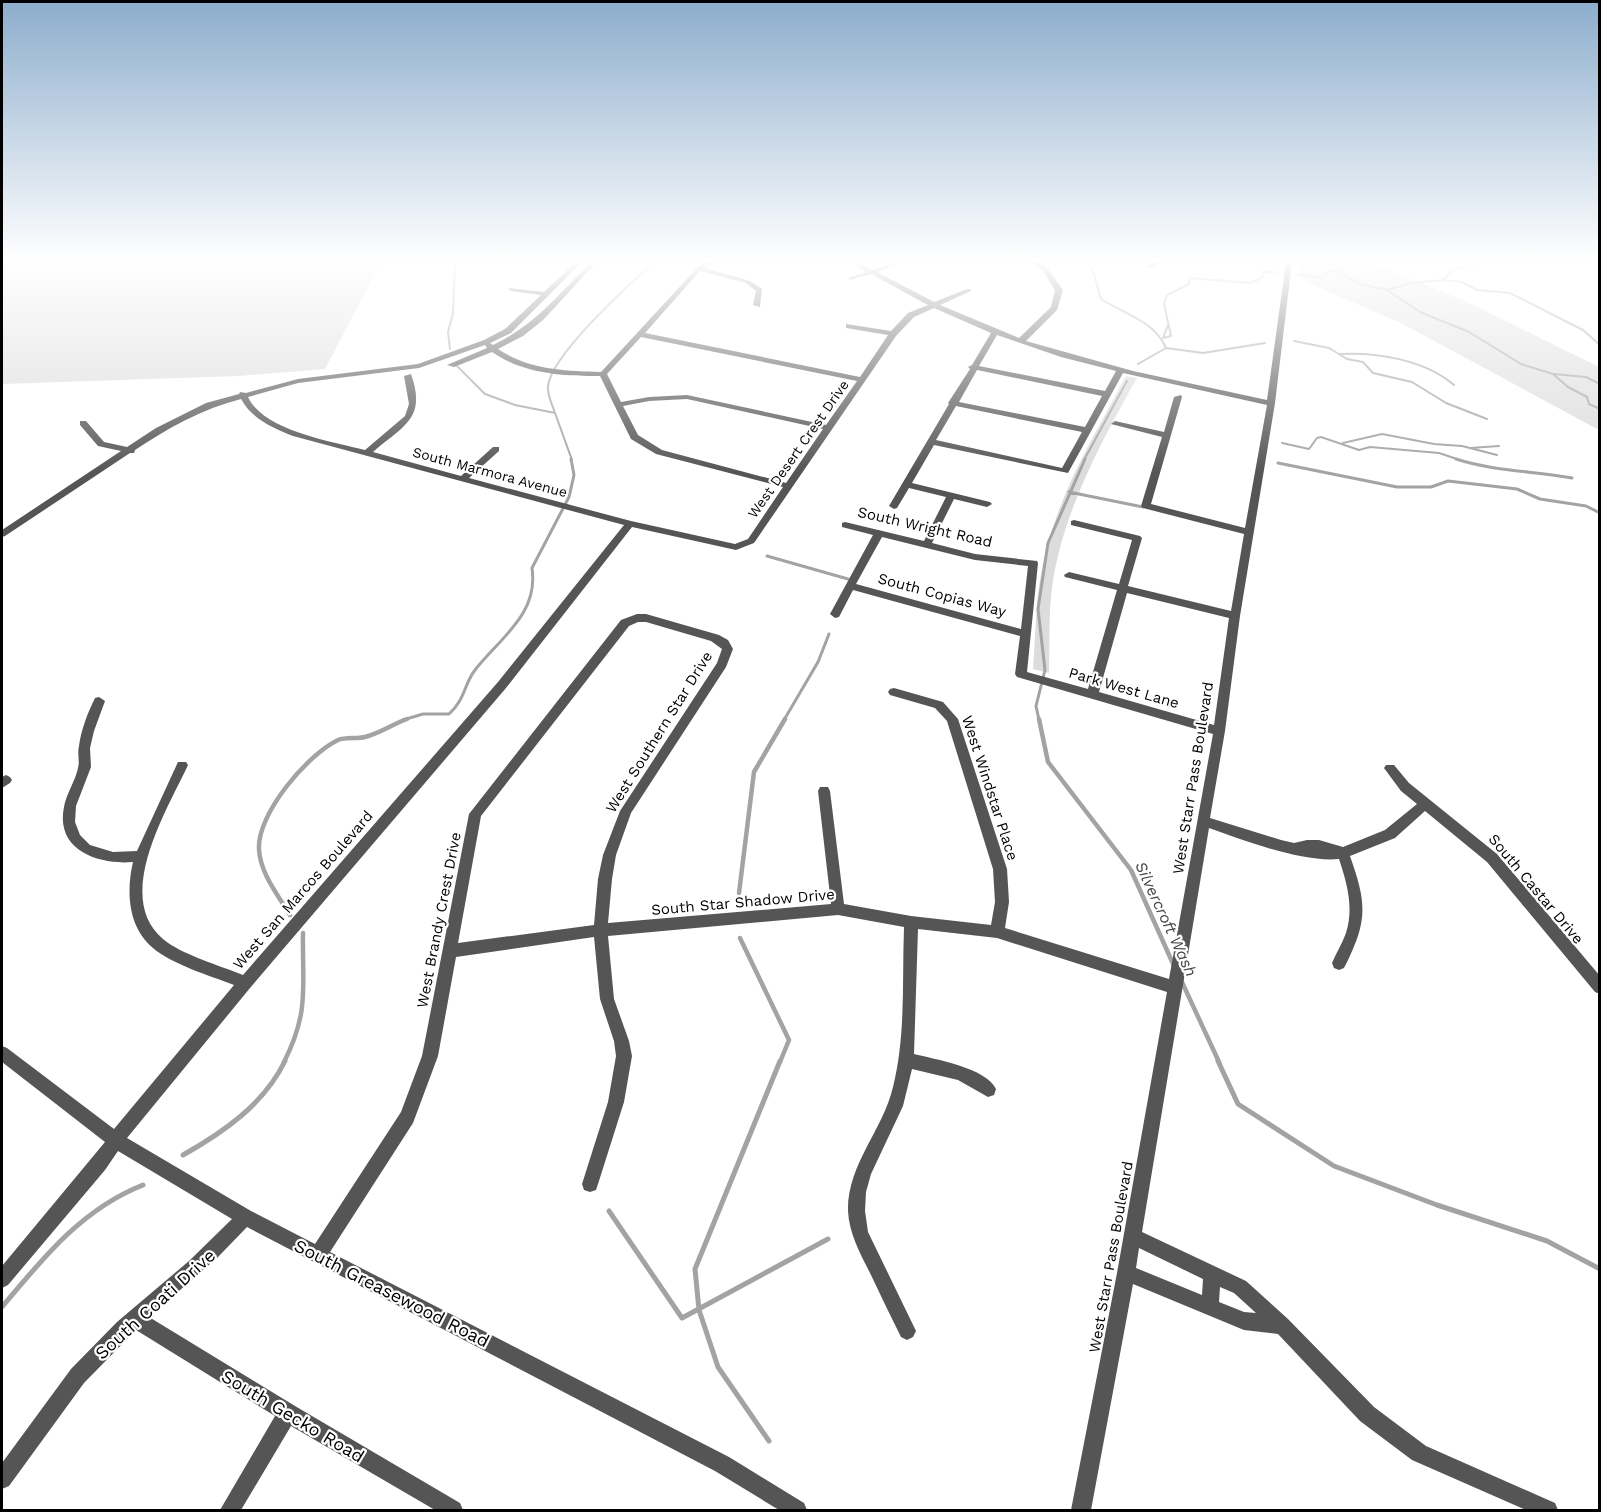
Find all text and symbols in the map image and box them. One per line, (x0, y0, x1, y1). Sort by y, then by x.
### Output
street label: West Desert Crest Drive (744, 377, 852, 521)
street label: South Marmora Avenue (411, 444, 569, 500)
street label: South Wright Road (856, 503, 994, 551)
street label: South Copias Way (876, 569, 1008, 621)
street label: West Southern Star Drive (602, 648, 716, 816)
street label: Park West Lane (1067, 664, 1181, 712)
street label: West Starr Pass Boulevard (1169, 681, 1217, 875)
street label: West Windstar Place (958, 713, 1022, 863)
street label: West San Marcos Boulevard (229, 807, 377, 973)
street label: South Castar Drive (1485, 830, 1587, 948)
street label: West Brandy Crest Drive (413, 831, 465, 1009)
water label: Silvercroft Wash (1131, 859, 1201, 979)
street label: South Star Shadow Drive (651, 885, 835, 919)
street label: West Starr Pass Boulevard (1085, 1160, 1137, 1354)
street label: South Greasewood Road (291, 1235, 493, 1351)
street label: South Coati Drive (91, 1245, 219, 1363)
street label: South Gecko Road (218, 1365, 368, 1467)

